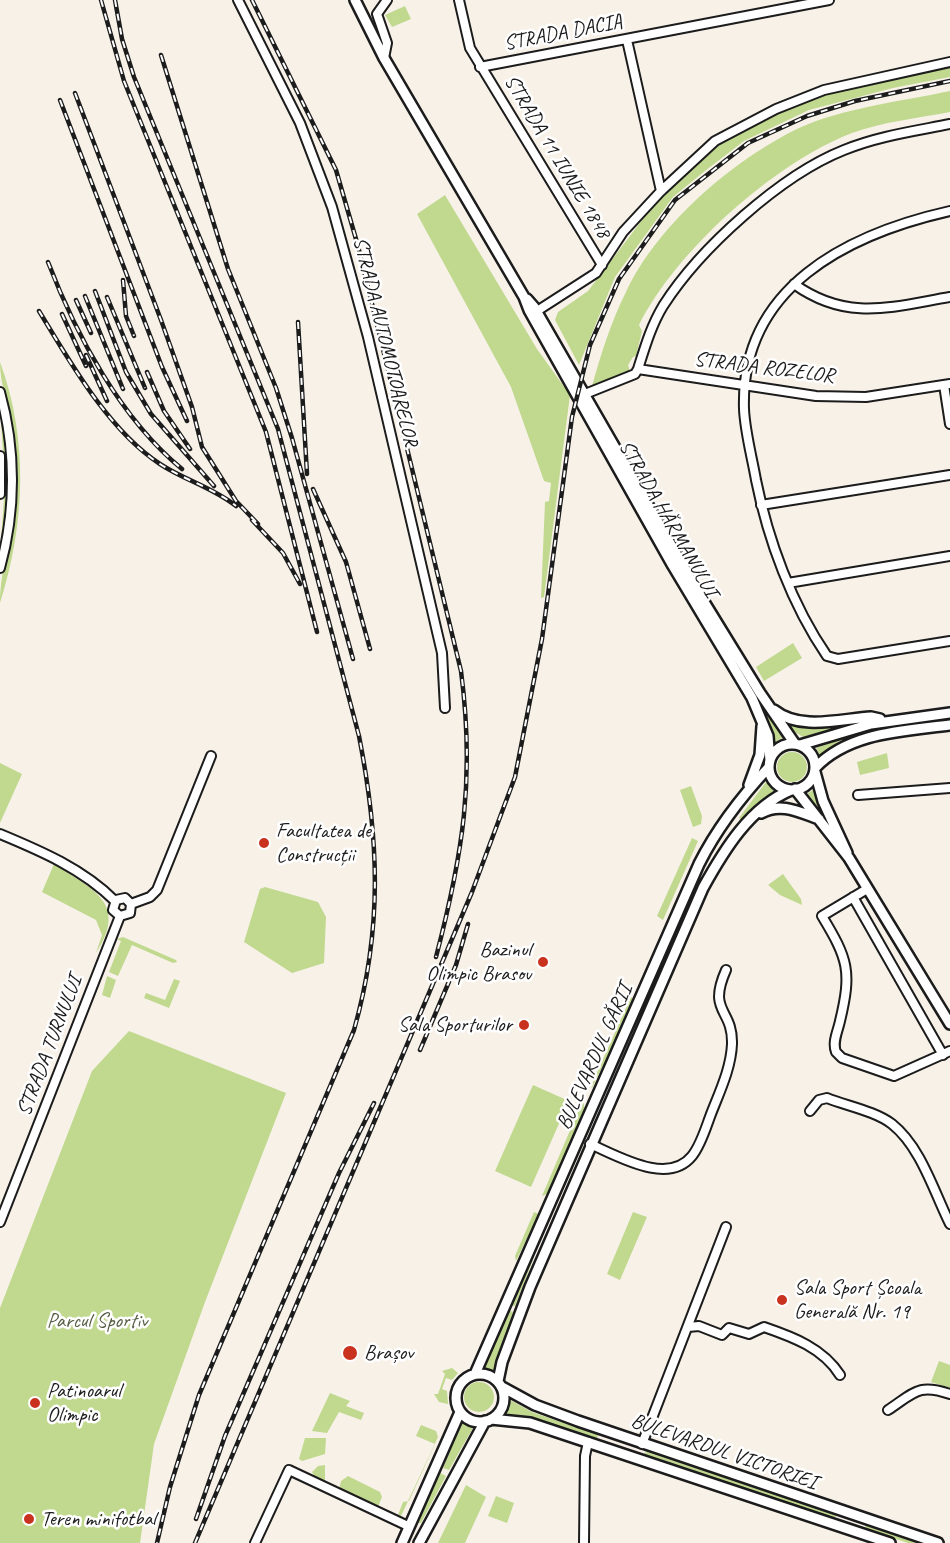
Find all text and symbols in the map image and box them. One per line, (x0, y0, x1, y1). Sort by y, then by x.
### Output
street label: STRADA DACIA (502, 9, 624, 57)
street label: STRADA 11 IUNIE 1848 (498, 71, 616, 243)
street label: STRADA AUTOMOTOARELOR (347, 235, 423, 449)
street label: STRADA ROZELOR (693, 347, 835, 389)
street label: STRADA HĂRMANULUI (613, 436, 723, 602)
place label: Facultatea de Construcții (276, 818, 371, 868)
marker: Facultatea de Construcții (257, 836, 271, 850)
place label: Bazinul Olimpic Brasov (426, 937, 531, 987)
marker: Bazinul Olimpic Brasov (536, 955, 550, 969)
street label: STRADA TURNULUI (12, 972, 88, 1120)
street label: BULEVARDUL GĂRII (552, 980, 638, 1134)
place label: Sala Sporturilor (398, 1012, 512, 1038)
marker: Sala Sporturilor (517, 1018, 531, 1032)
place label: Sala Sport Școala Generală Nr. 19 (794, 1275, 921, 1325)
marker: Sala Sport Școala Generală Nr. 19 (775, 1293, 789, 1307)
park label: Parcul Sportiv (47, 1308, 147, 1334)
place label: Brașov (364, 1340, 413, 1366)
marker: Brașov (341, 1344, 359, 1362)
place label: Patinoarul Olimpic (47, 1378, 121, 1428)
marker: Patinoarul Olimpic (28, 1396, 42, 1410)
street label: BULEVARDUL VICTORIEI (628, 1408, 820, 1496)
place label: Teren minifotbal (41, 1506, 156, 1532)
marker: Teren minifotbal (22, 1512, 36, 1526)

